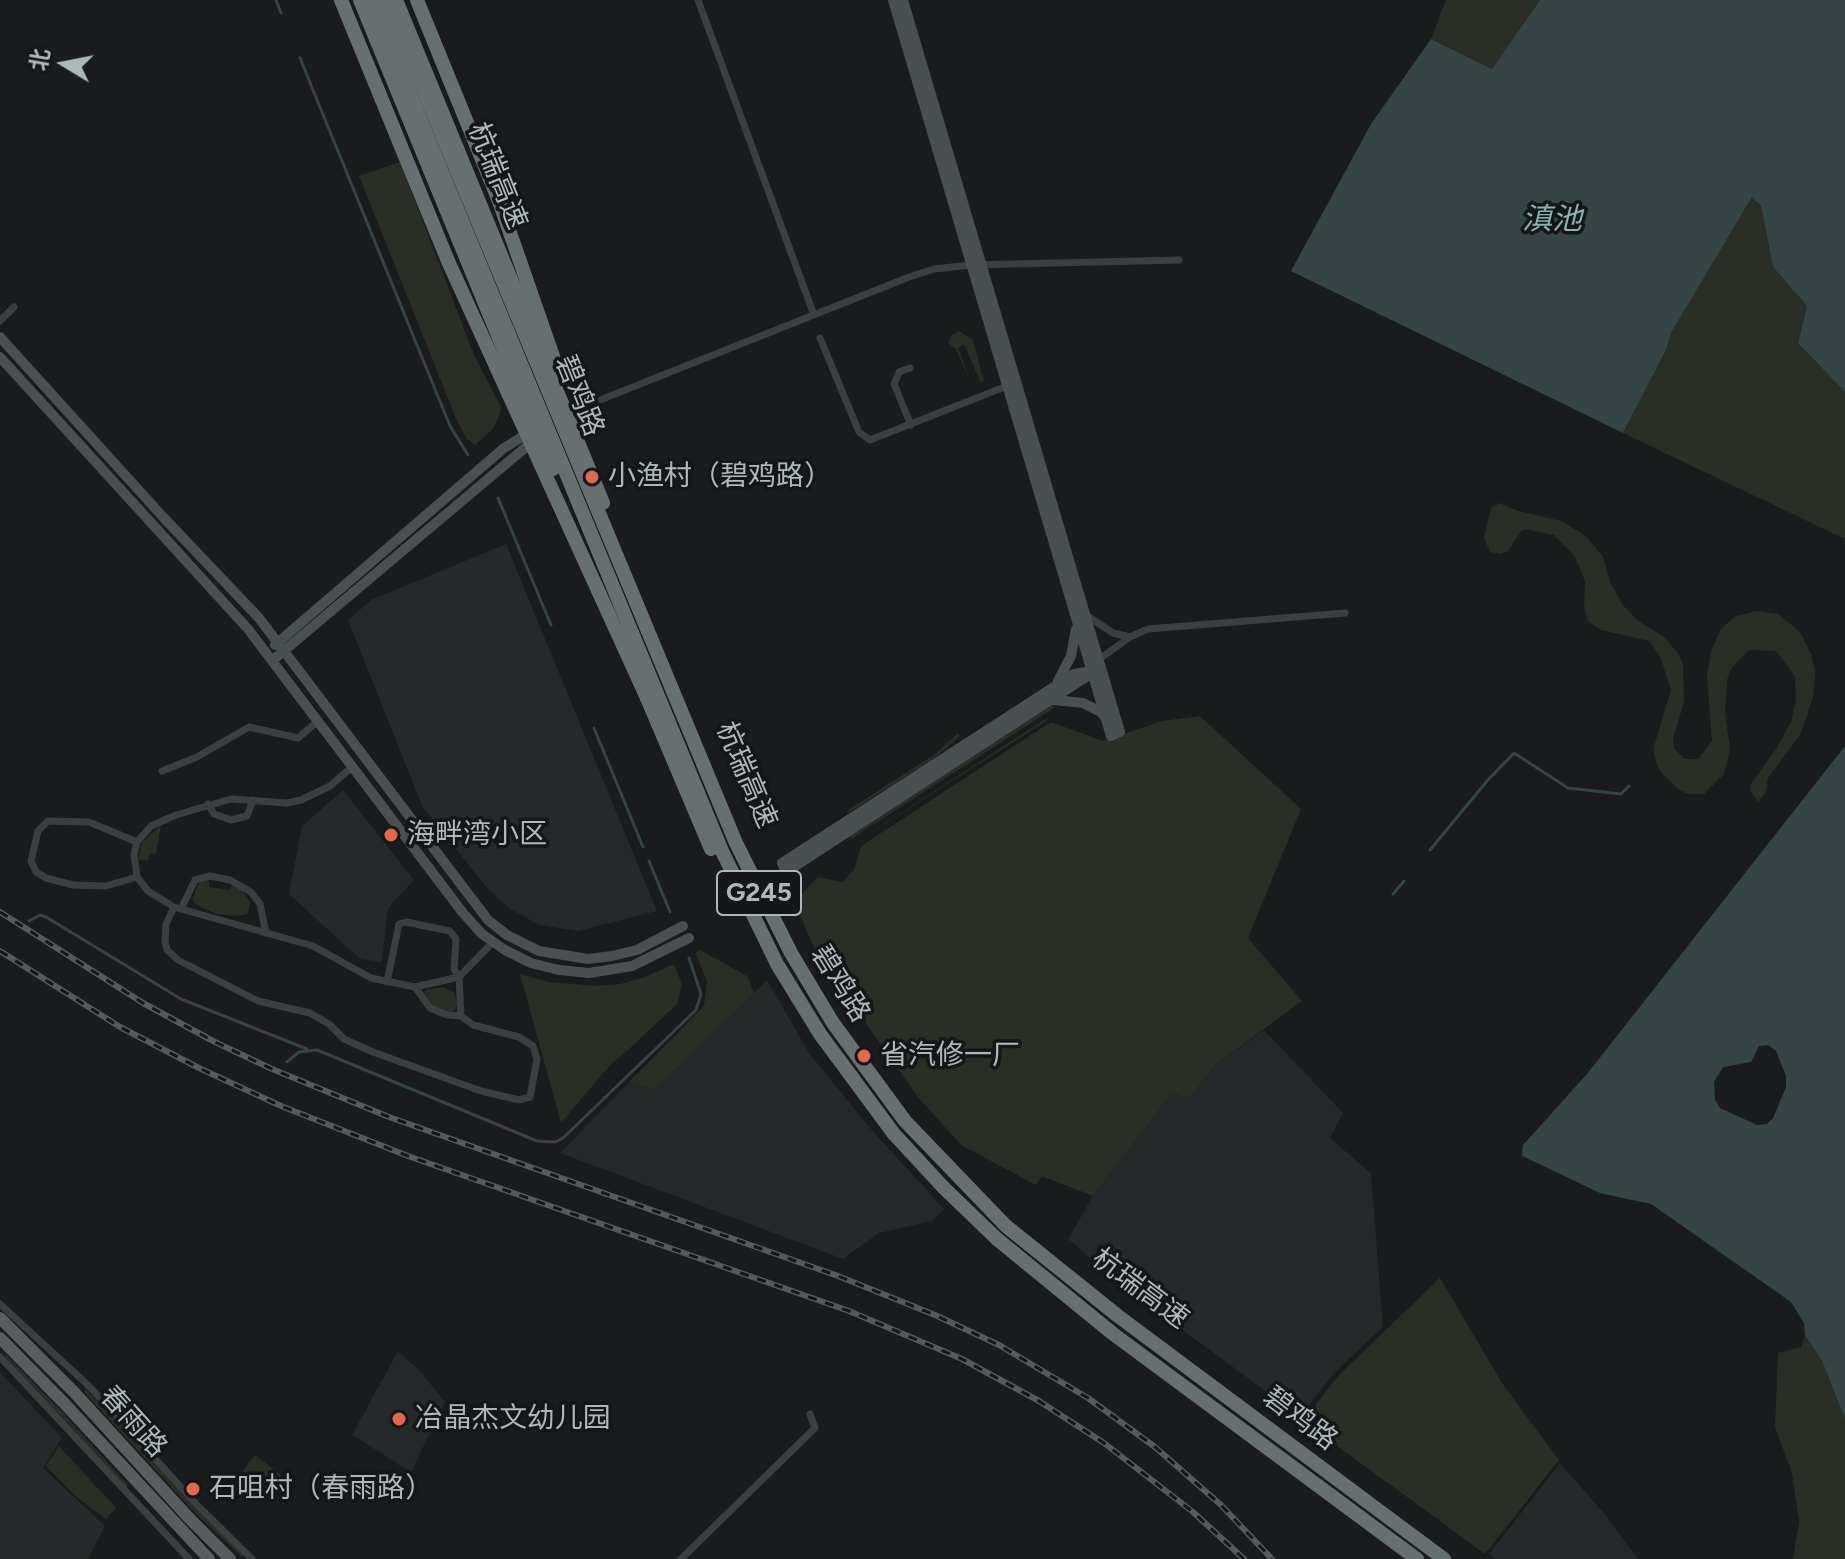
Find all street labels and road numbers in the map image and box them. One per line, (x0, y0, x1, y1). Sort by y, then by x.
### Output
street label: 杭瑞高速 (460, 118, 534, 234)
street label: 碧鸡路 (548, 351, 610, 441)
street label: 杭瑞高速 (709, 717, 783, 833)
road number: G245 (717, 871, 801, 915)
street label: 碧鸡路 (803, 939, 877, 1029)
street label: 杭瑞高速 (1085, 1242, 1195, 1336)
street label: 春雨路 (92, 1380, 174, 1464)
street label: 碧鸡路 (1256, 1380, 1344, 1458)

